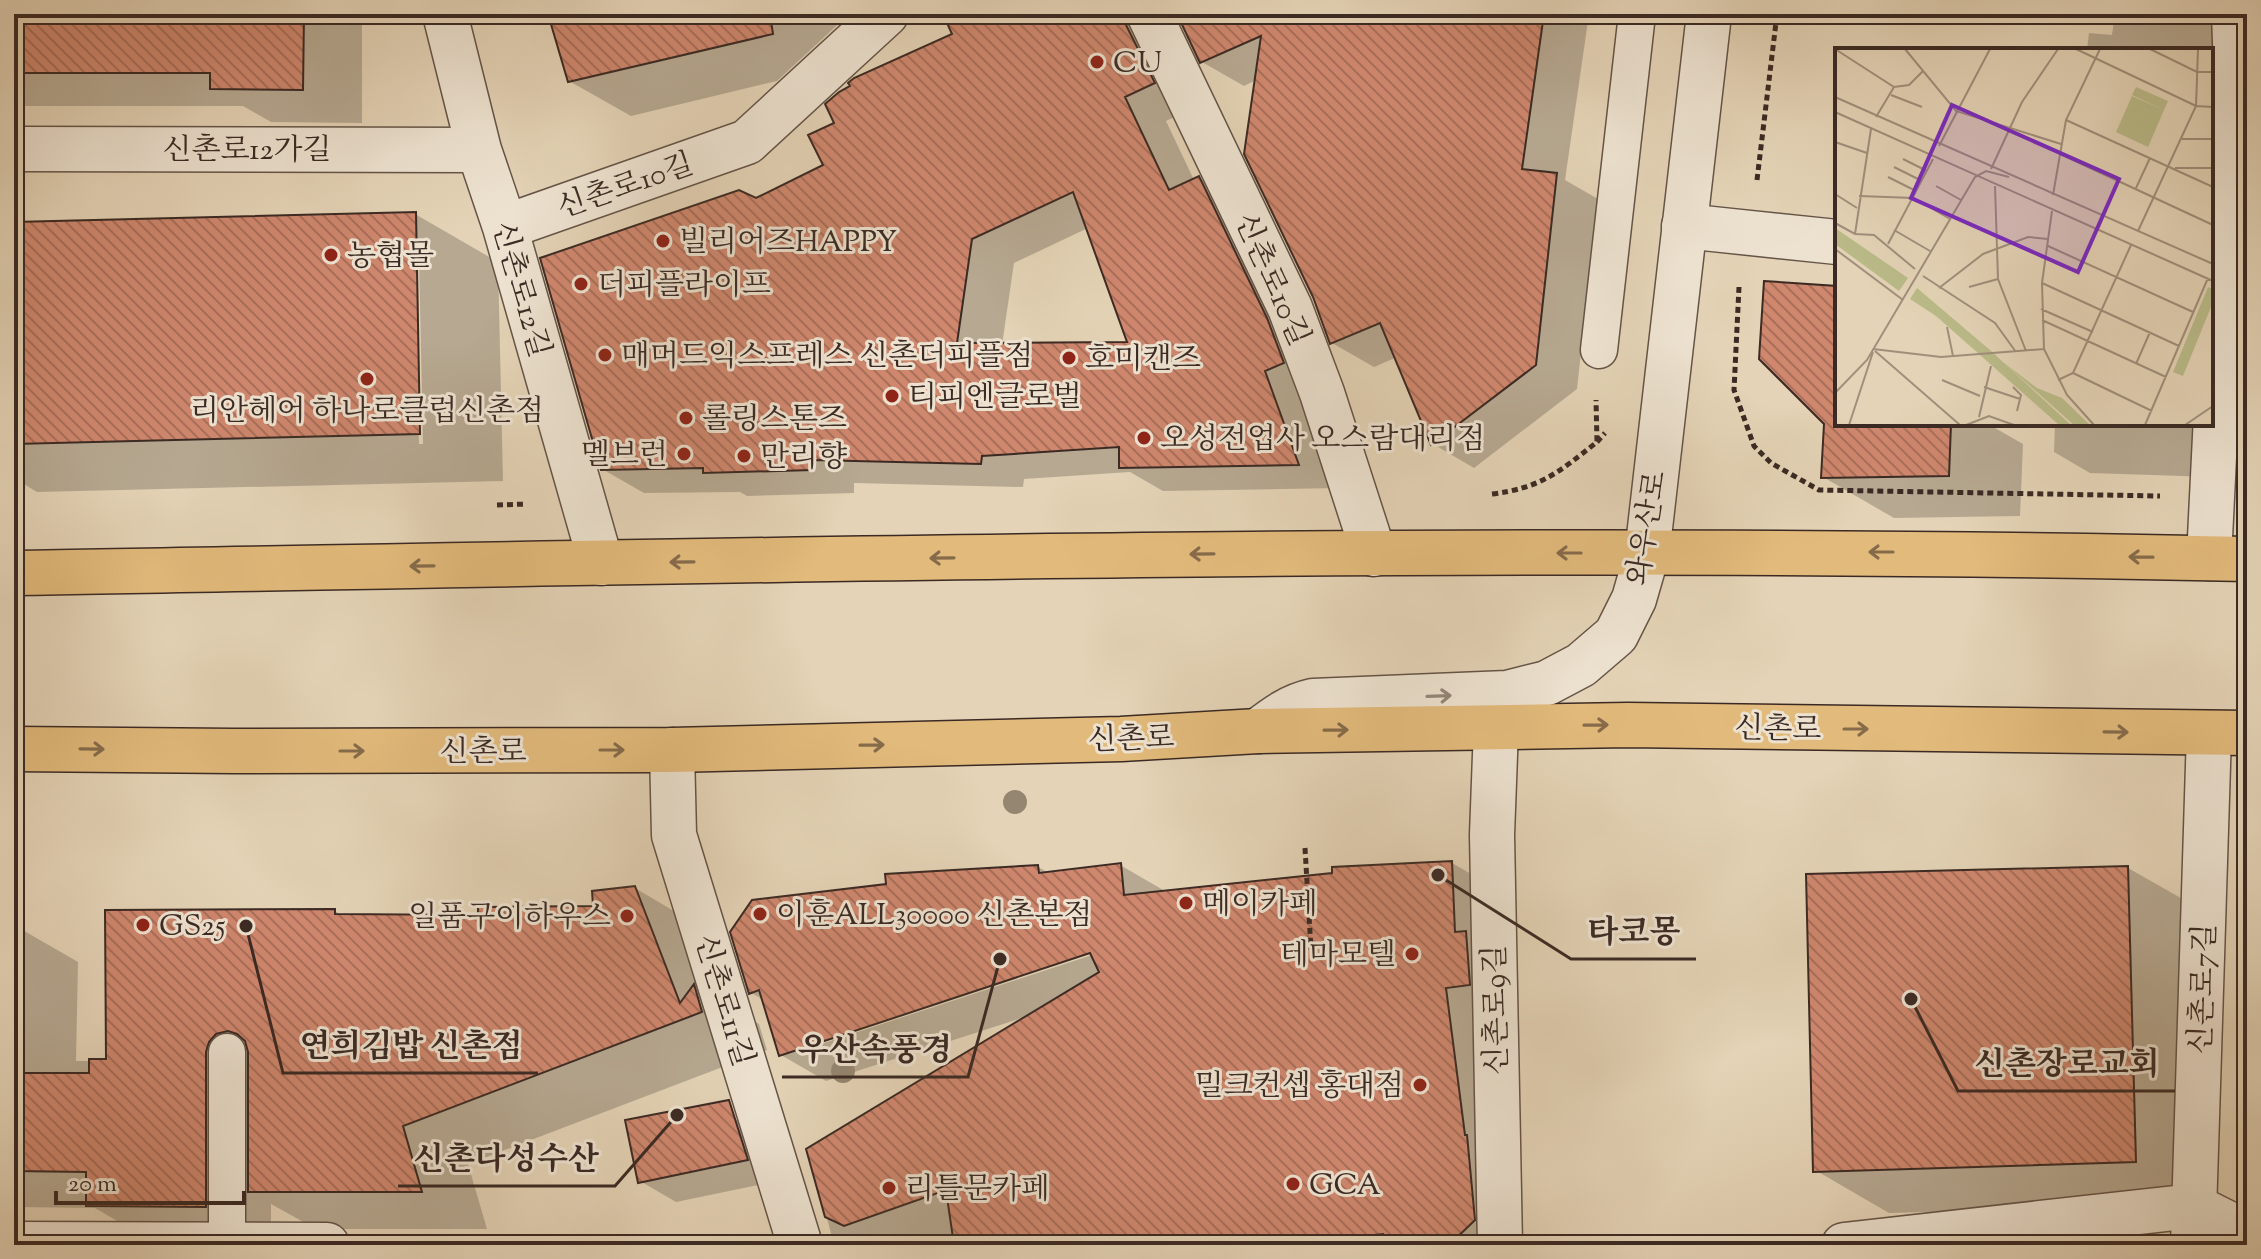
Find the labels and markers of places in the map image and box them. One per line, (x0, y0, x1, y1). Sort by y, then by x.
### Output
place label: CU (1113, 43, 1162, 86)
marker: CU (1088, 53, 1106, 71)
place label: 빌리어즈HAPPY (679, 222, 897, 265)
marker: 빌리어즈HAPPY (654, 232, 672, 250)
place label: 농협몰 (347, 236, 434, 279)
marker: 농협몰 (322, 246, 340, 264)
place label: 더피플라이프 (597, 265, 771, 308)
marker: 더피플라이프 (572, 275, 590, 293)
place label: 매머드익스프레스 신촌더피플점 (621, 336, 1033, 379)
place label: 호미캔즈 (1085, 339, 1201, 382)
marker: 매머드익스프레스 신촌더피플점 (596, 346, 614, 364)
marker: 호미캔즈 (1060, 349, 1078, 367)
marker: 리안헤어 하나로클럽신촌점 (358, 370, 376, 388)
place label: 티피엔글로벌 (908, 377, 1082, 420)
marker: 티피엔글로벌 (883, 387, 901, 405)
place label: 리안헤어 하나로클럽신촌점 (190, 391, 544, 434)
place label: 롤링스톤즈 (702, 399, 847, 442)
marker: 롤링스톤즈 (677, 409, 695, 427)
place label: 오성전업사 오스람대리점 (1160, 419, 1485, 462)
marker: 오성전업사 오스람대리점 (1135, 429, 1153, 447)
place label: 멜브런 (581, 435, 668, 478)
place label: 만리향 (760, 437, 847, 480)
marker: 멜브런 (675, 445, 693, 463)
marker: 만리향 (735, 447, 753, 465)
place label: 메이카페 (1202, 884, 1318, 927)
marker: 메이카페 (1177, 894, 1195, 912)
place label: 이훈ALL30000 신촌본점 (776, 895, 1092, 938)
place label: 일품구이하우스 (408, 897, 611, 940)
callout: 타코몽 (1571, 903, 1696, 959)
marker: 이훈ALL30000 신촌본점 (751, 905, 769, 923)
place label: GS25 (159, 906, 225, 949)
marker: 일품구이하우스 (618, 907, 636, 925)
marker: GS25 (134, 916, 152, 934)
place label: 테마모텔 (1280, 935, 1396, 978)
marker: 테마모텔 (1403, 945, 1421, 963)
callout: 연희김밥 신촌점 (283, 1017, 538, 1073)
callout: 우산속풍경 (782, 1021, 968, 1077)
callout: 신촌장로교회 (1958, 1035, 2175, 1091)
place label: 밀크컨셉 홍대점 (1195, 1066, 1404, 1109)
marker: 밀크컨셉 홍대점 (1411, 1076, 1429, 1094)
callout: 신촌다성수산 (398, 1130, 615, 1186)
place label: GCA (1309, 1165, 1381, 1208)
place label: 리틀문카페 (905, 1169, 1050, 1212)
marker: GCA (1284, 1175, 1302, 1193)
marker: 리틀문카페 (880, 1179, 898, 1197)

